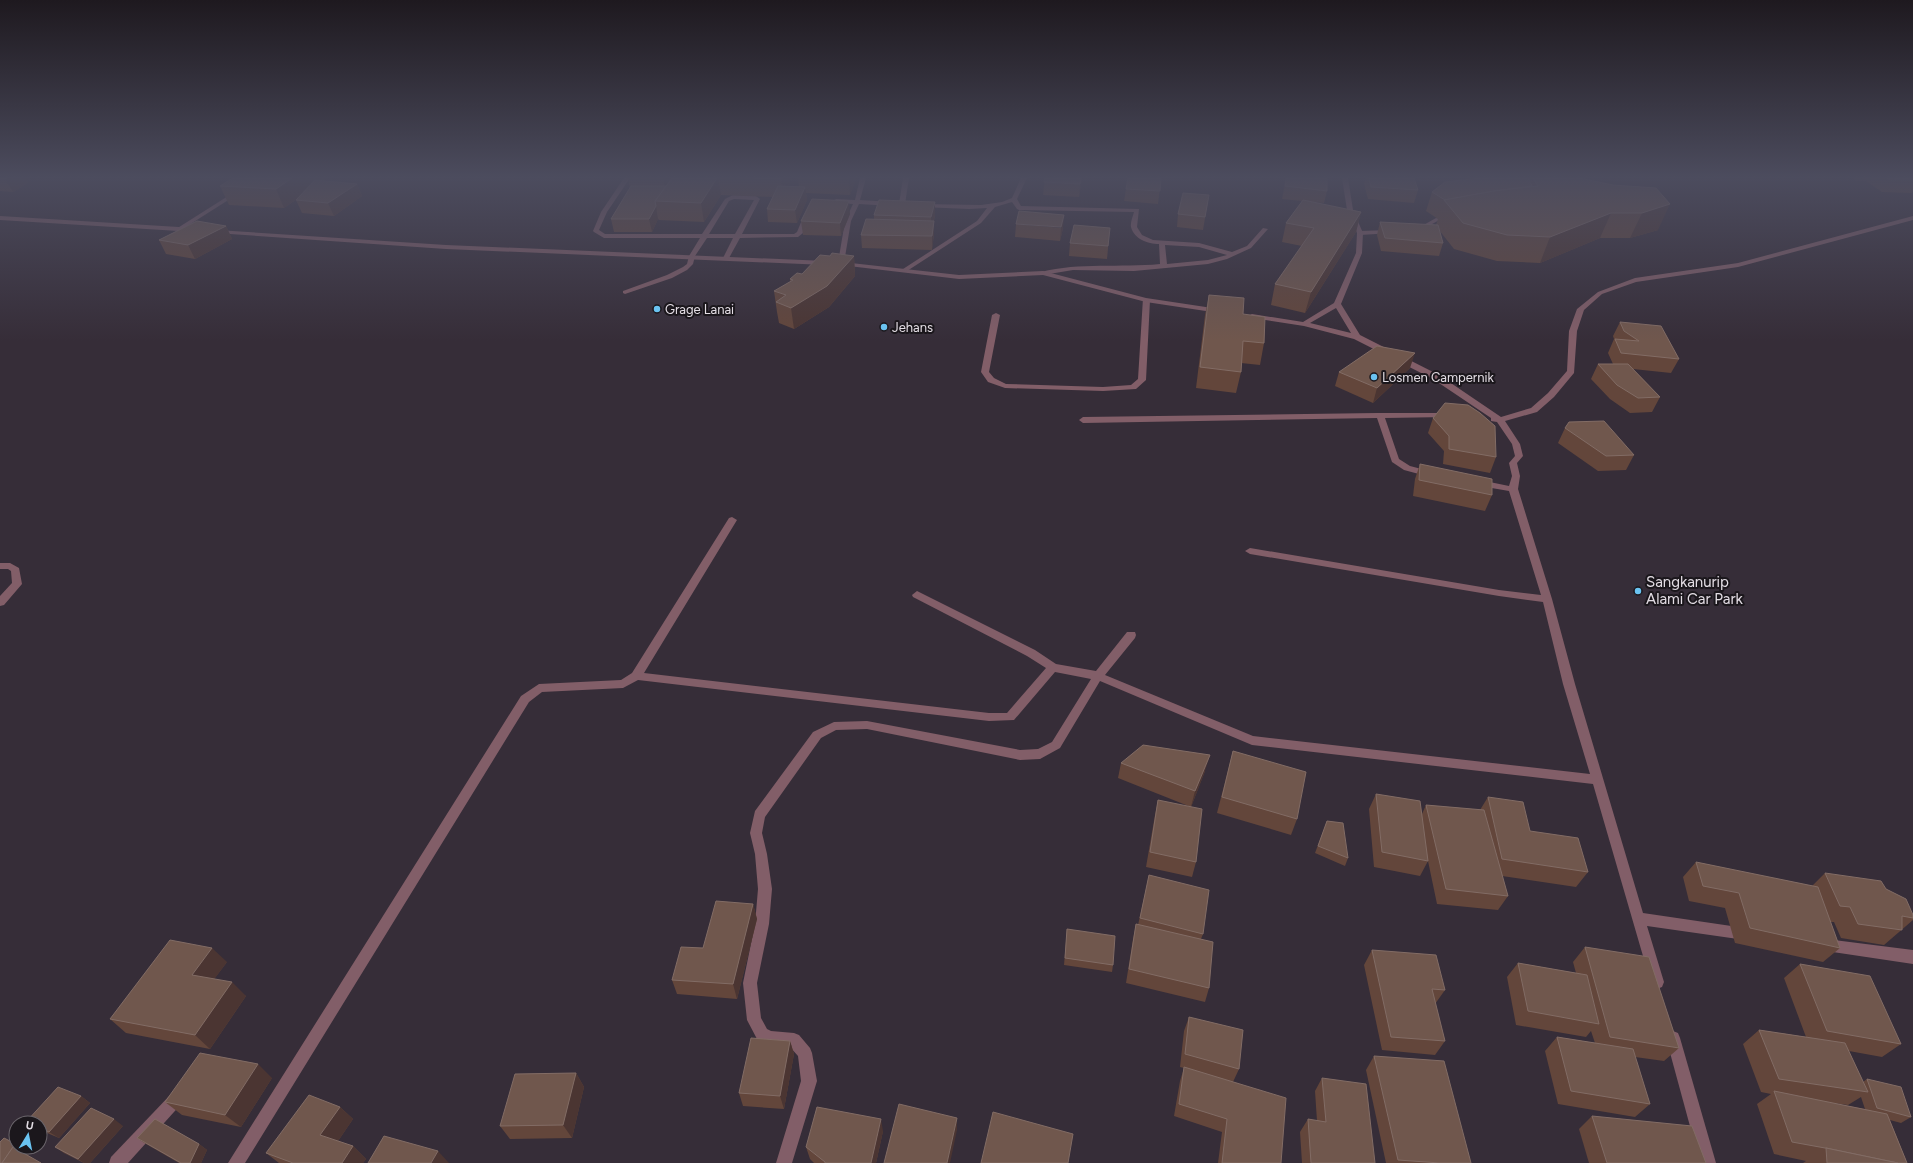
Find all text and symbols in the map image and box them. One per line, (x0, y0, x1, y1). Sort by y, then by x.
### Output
place label: Grage Lanai (665, 302, 734, 317)
marker: Grage Lanai (652, 304, 662, 314)
place label: Jehans (892, 320, 933, 335)
marker: Jehans (879, 322, 889, 332)
place label: Losmen Campernik (1382, 370, 1494, 385)
marker: Losmen Campernik (1369, 372, 1379, 382)
place label: Sangkanurip Alami Car Park (1646, 573, 1744, 608)
marker: Sangkanurip Alami Car Park (1633, 586, 1643, 596)
north arrow (8, 1115, 48, 1155)
text: U (25, 1119, 35, 1133)

